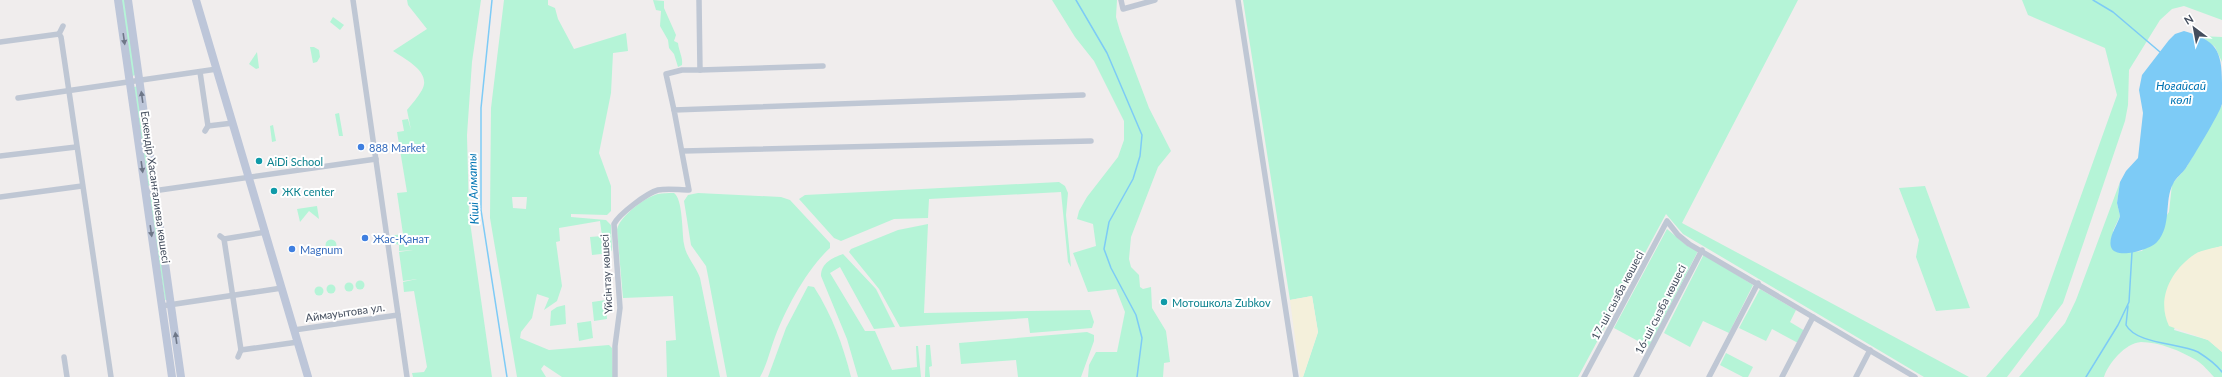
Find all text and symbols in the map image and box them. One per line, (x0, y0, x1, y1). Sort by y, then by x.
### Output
north arrow (2174, 8, 2214, 48)
text: N (2181, 11, 2195, 27)
one-way arrow (121, 33, 127, 45)
water label: Ноғайсай көлі (2156, 78, 2206, 107)
one-way arrow (139, 91, 145, 103)
street label: Ескендір Хасанғалиева көшесі (139, 110, 173, 264)
place label: 888 Market (369, 141, 426, 154)
marker: 888 Market (356, 142, 366, 152)
water label: Кіші Алматы (464, 153, 482, 225)
place label: AiDi School (267, 155, 323, 168)
marker: AiDi School (254, 156, 264, 166)
one-way arrow (139, 161, 145, 173)
place label: ЖК center (282, 185, 334, 198)
marker: ЖК center (269, 186, 279, 196)
one-way arrow (148, 225, 154, 237)
place label: Жас-Қанат (373, 232, 430, 245)
marker: Жас-Қанат (360, 233, 370, 243)
street label: Үйсінтау көшесі (597, 233, 615, 314)
place label: Magnum (300, 243, 343, 256)
marker: Magnum (287, 244, 297, 254)
street label: 17-ші сызба көшесі (1588, 248, 1646, 342)
street label: 16-ші сызба көшесі (1632, 262, 1688, 356)
place label: Мотошкола Zubkov (1172, 296, 1271, 309)
marker: Мотошкола Zubkov (1159, 297, 1169, 307)
street label: Аймауытова ул. (305, 300, 385, 324)
one-way arrow (173, 332, 179, 344)

